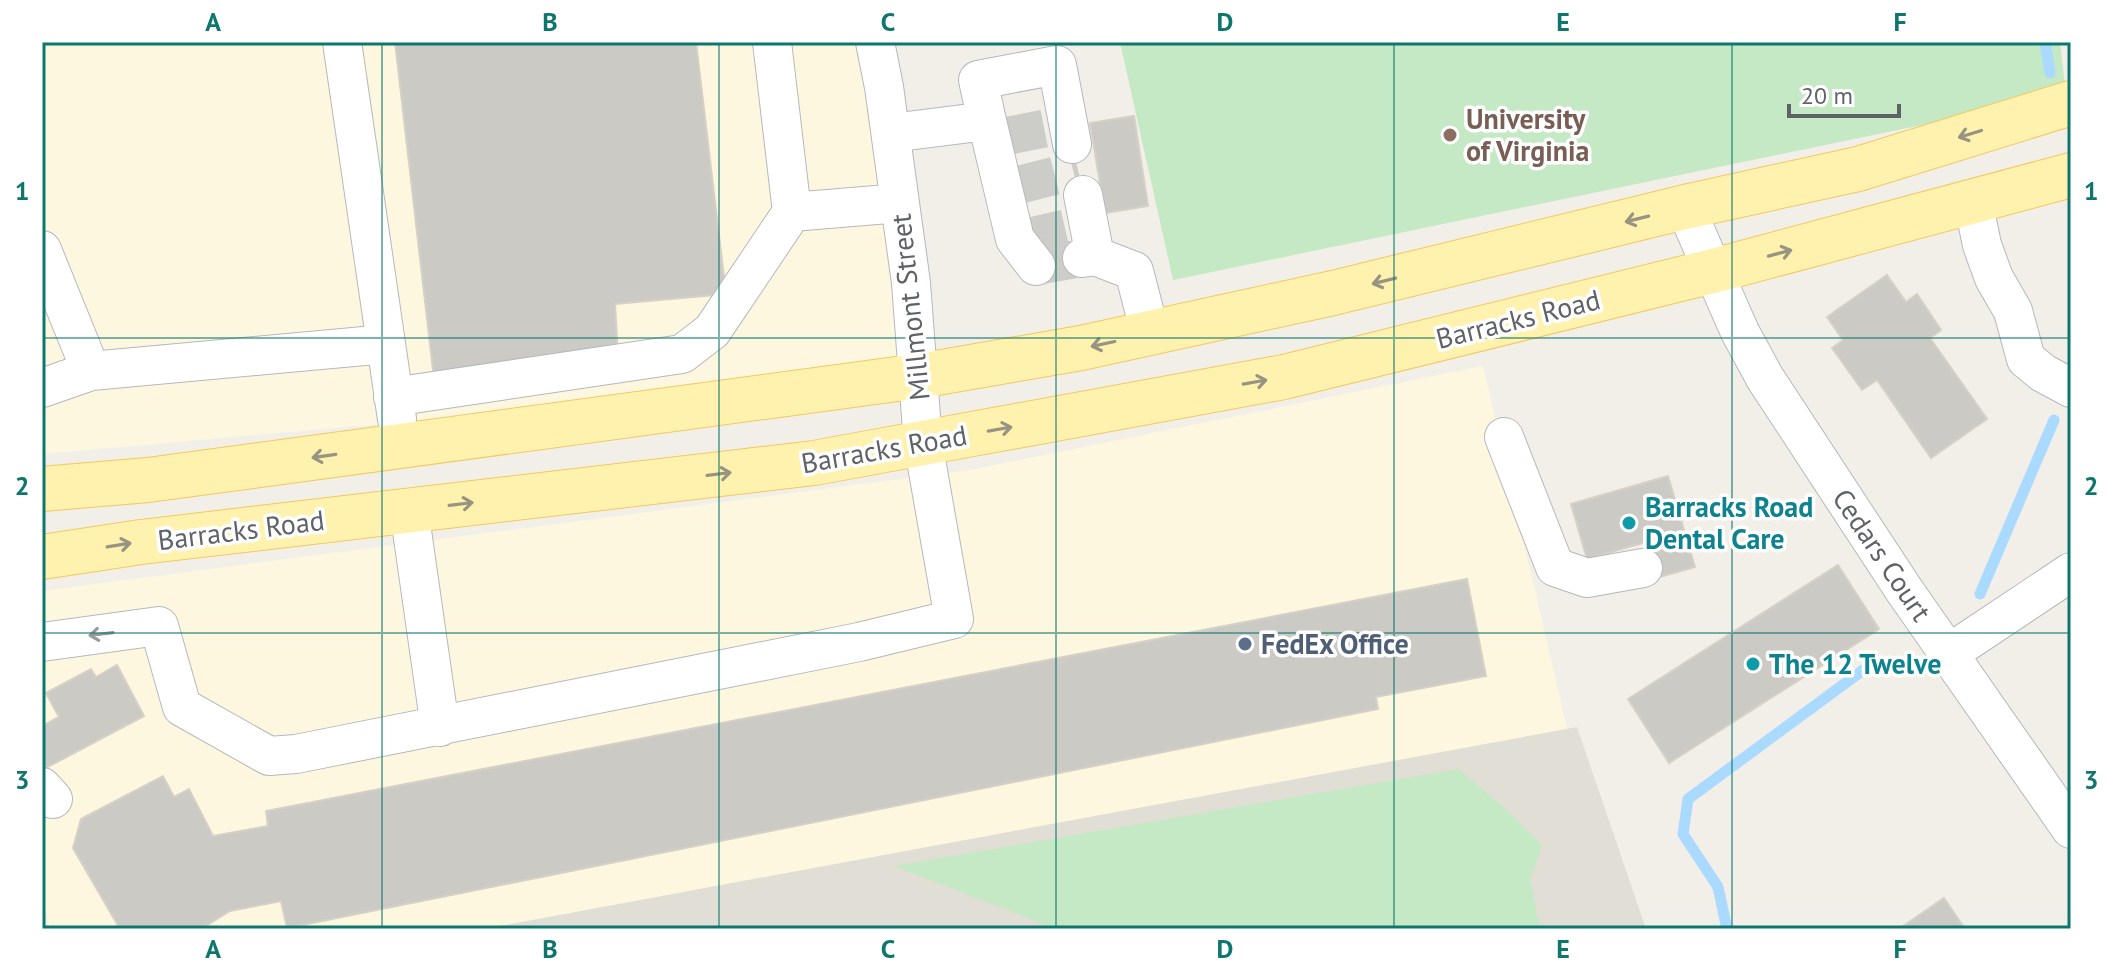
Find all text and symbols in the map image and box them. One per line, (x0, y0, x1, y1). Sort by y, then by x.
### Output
text: A (205, 5, 221, 38)
text: B (542, 5, 558, 38)
text: C (881, 5, 895, 38)
text: D (1217, 5, 1233, 38)
text: E (1556, 5, 1570, 38)
text: F (1893, 5, 1907, 38)
scale bar (1789, 68, 1899, 118)
text: 20 m (1801, 80, 1853, 111)
place label: University of Virginia (1466, 100, 1589, 169)
marker: University of Virginia (1441, 126, 1459, 144)
one-way arrow (1957, 127, 1983, 142)
text: 1 (15, 174, 29, 207)
text: 1 (2084, 174, 2098, 207)
street label: Millmont Street (881, 211, 938, 402)
one-way arrow (1624, 212, 1650, 227)
one-way arrow (1766, 244, 1792, 259)
one-way arrow (1372, 274, 1398, 289)
street label: Barracks Road (1432, 280, 1604, 357)
one-way arrow (1091, 337, 1116, 352)
one-way arrow (1242, 373, 1268, 388)
street label: Barracks Road (798, 416, 970, 481)
one-way arrow (986, 420, 1012, 435)
one-way arrow (312, 449, 337, 464)
one-way arrow (705, 467, 732, 482)
text: 2 (15, 469, 29, 502)
text: 2 (2084, 469, 2098, 502)
street label: Cedars Court (1825, 481, 1941, 628)
place label: Barracks Road Dental Care (1645, 488, 1813, 557)
one-way arrow (447, 497, 474, 512)
street label: Barracks Road (155, 501, 326, 558)
marker: Barracks Road Dental Care (1620, 514, 1638, 532)
one-way arrow (106, 537, 131, 552)
place label: FedEx Office (1261, 625, 1409, 662)
one-way arrow (89, 627, 114, 642)
marker: FedEx Office (1236, 635, 1254, 653)
place label: The 12 Twelve (1769, 645, 1941, 682)
marker: The 12 Twelve (1744, 655, 1762, 673)
text: 3 (15, 763, 29, 796)
text: 3 (2084, 763, 2098, 796)
text: A (205, 932, 221, 965)
text: B (542, 932, 558, 965)
text: C (881, 932, 895, 965)
text: D (1217, 932, 1233, 965)
text: E (1556, 932, 1570, 965)
text: F (1893, 932, 1907, 965)

